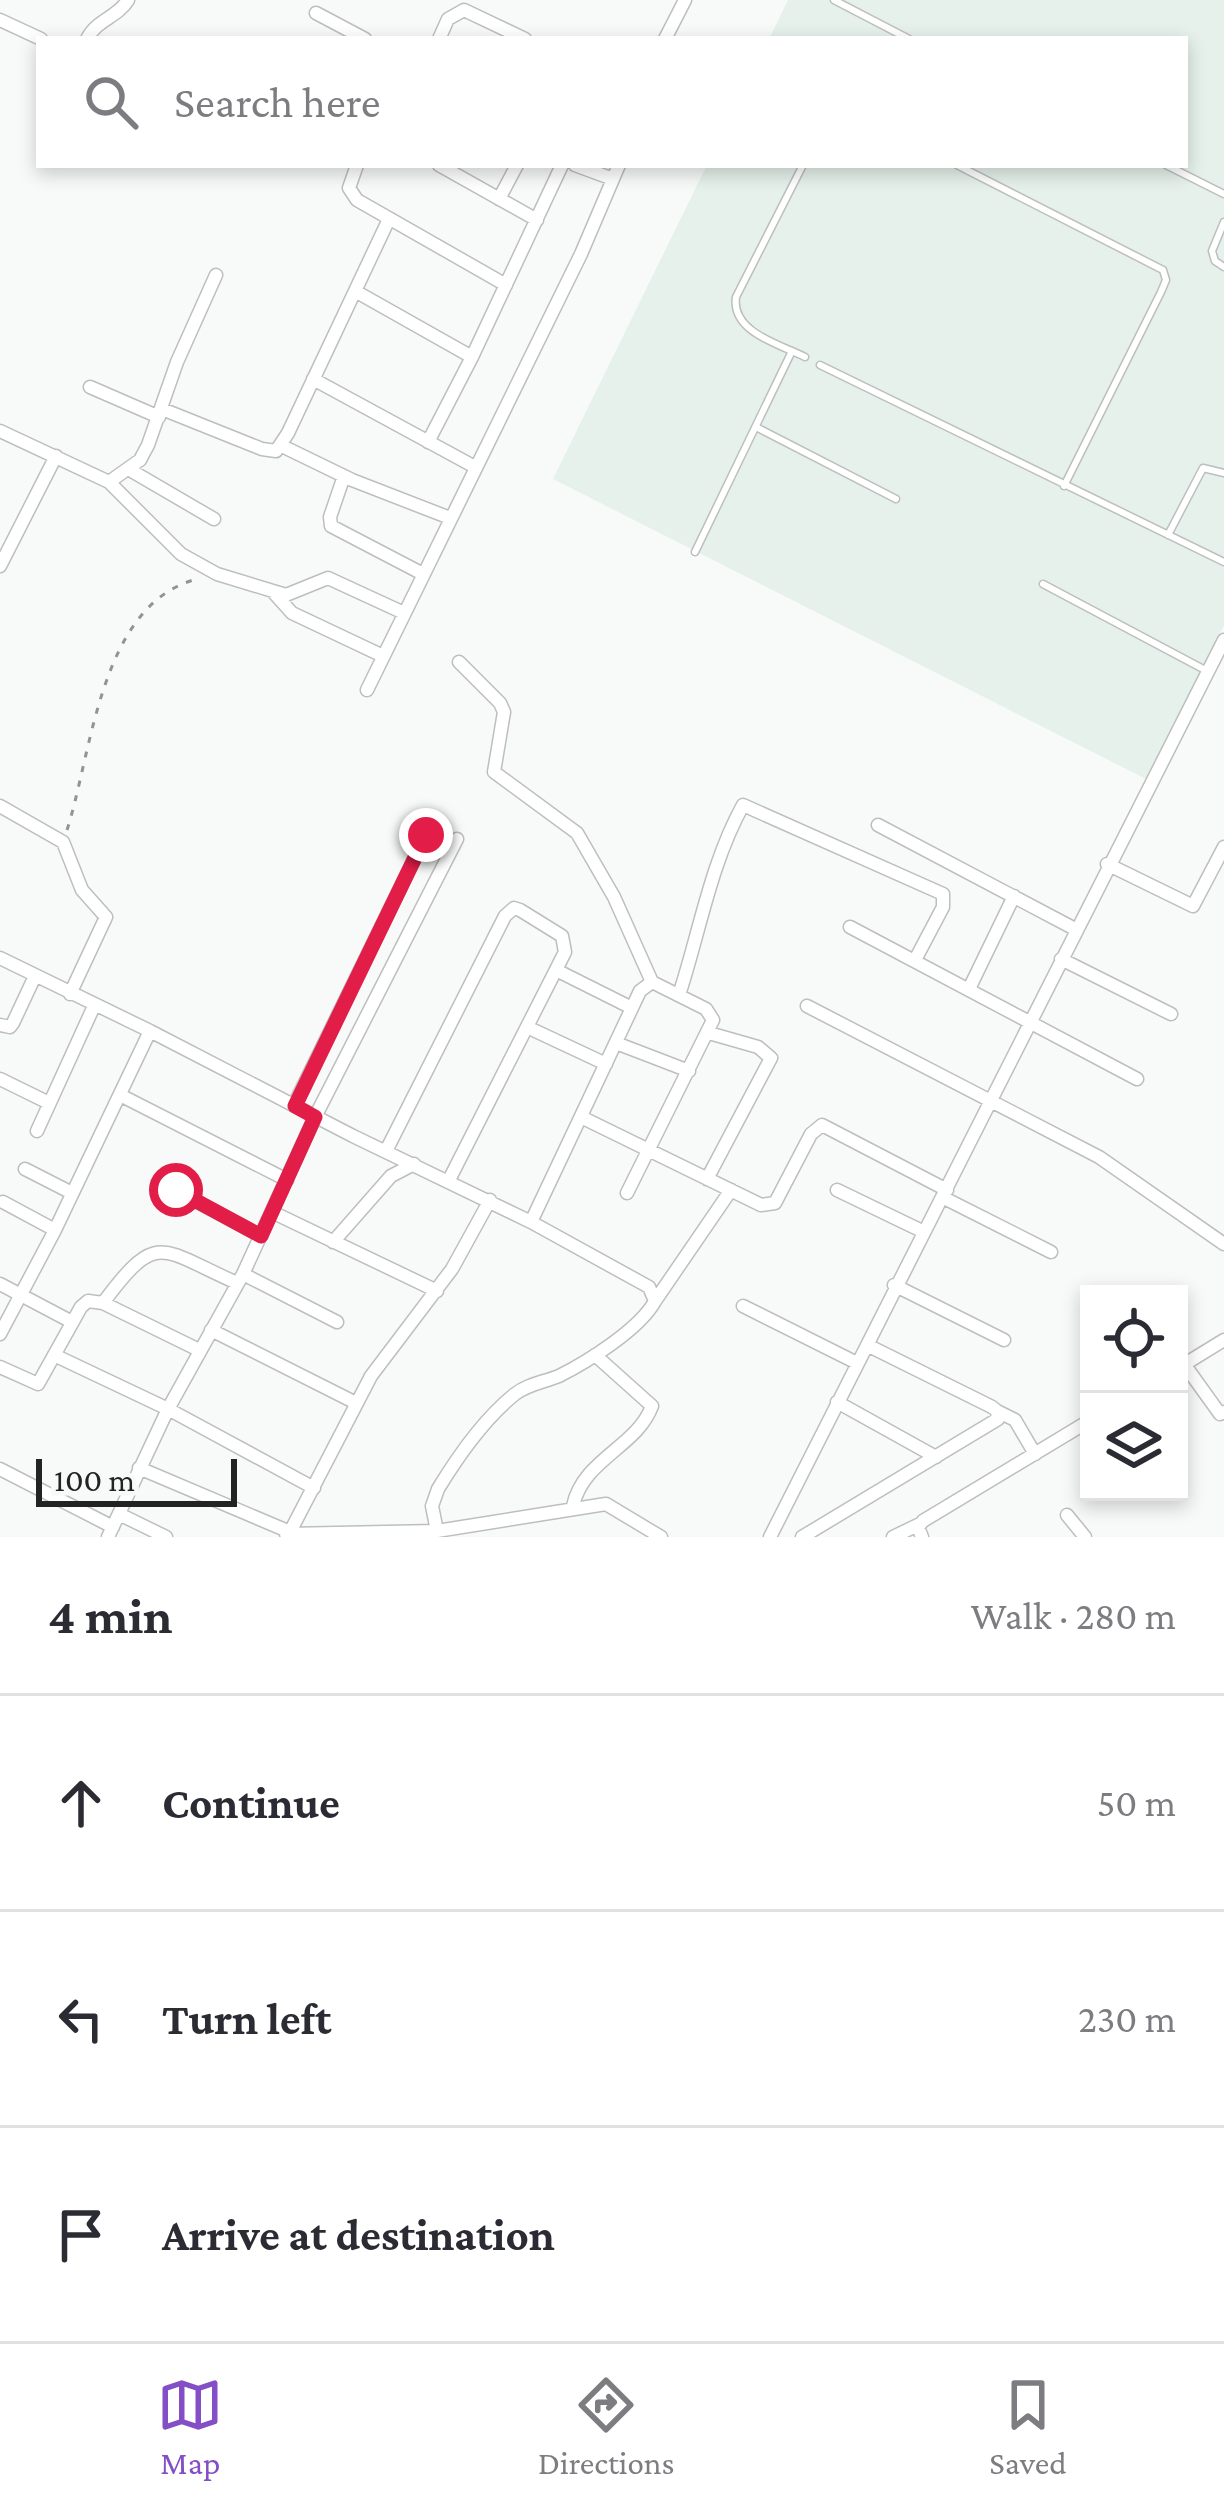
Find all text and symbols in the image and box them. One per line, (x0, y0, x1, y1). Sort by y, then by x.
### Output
search box (36, 36, 1188, 168)
icon: search (78, 69, 144, 135)
text: Search here (174, 77, 381, 127)
route end (399, 808, 453, 862)
route start (149, 1163, 203, 1217)
map controls (1080, 1285, 1188, 1501)
button: locate (1080, 1285, 1188, 1393)
button: layers (1080, 1393, 1188, 1501)
scale bar (36, 1453, 237, 1506)
text: 100 m (54, 1461, 135, 1498)
text: 4 min (48, 1587, 173, 1644)
text: Walk · 280 m (971, 1594, 1176, 1637)
icon: ahead (48, 1770, 114, 1836)
text: Continue (162, 1778, 340, 1828)
text: 50 m (1097, 1781, 1176, 1824)
icon: left (48, 1986, 114, 2052)
text: Turn left (162, 1994, 331, 2044)
text: 230 m (1078, 1997, 1176, 2040)
icon: arrive (48, 2202, 114, 2268)
text: Arrive at destination (162, 2210, 555, 2260)
tab: Map (157, 2372, 223, 2481)
tab: Directions (538, 2372, 675, 2481)
tab: Saved (989, 2372, 1067, 2481)

